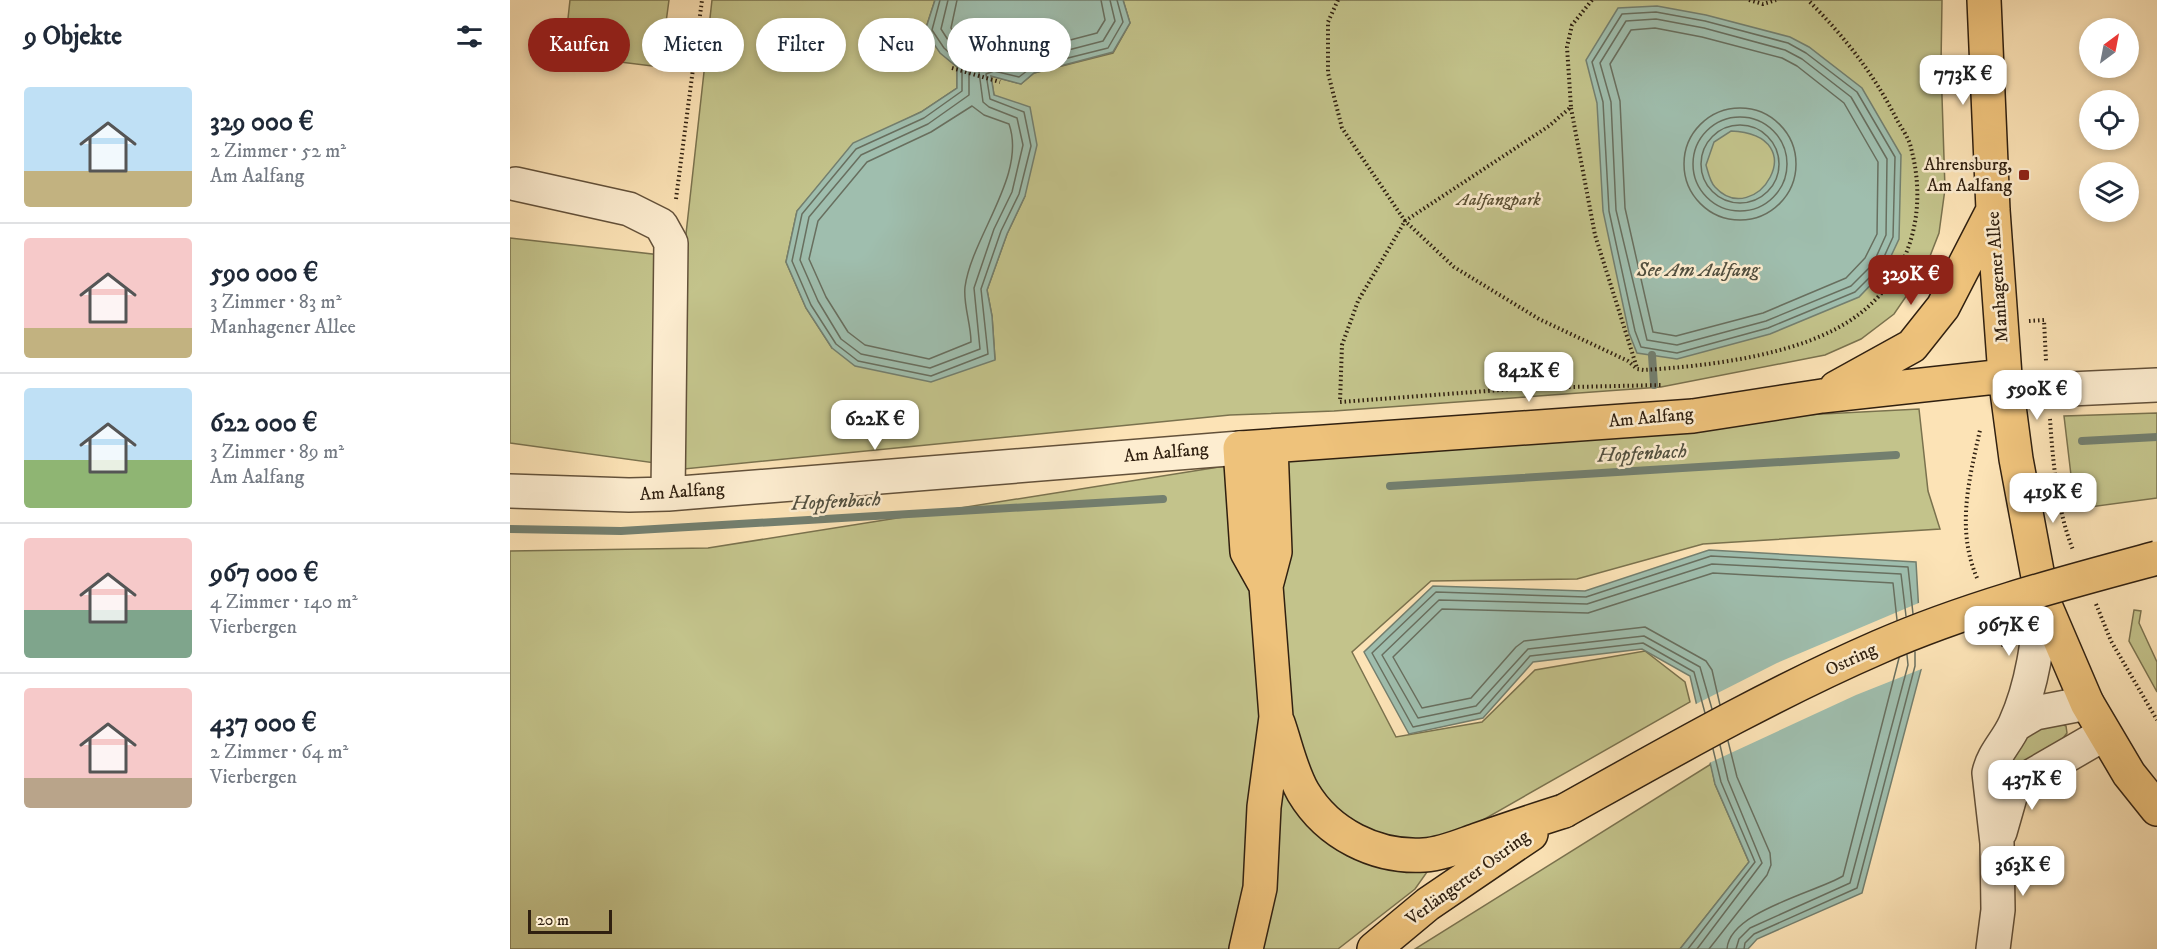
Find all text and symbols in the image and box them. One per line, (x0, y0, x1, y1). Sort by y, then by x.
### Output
chip: Kaufen (528, 18, 630, 72)
chip: Mieten (642, 18, 744, 72)
chip: Filter (756, 18, 846, 72)
chip: Neu (858, 18, 935, 72)
chip: Wohnung (947, 18, 1071, 72)
north arrow (2079, 18, 2139, 78)
map controls (2079, 18, 2139, 222)
text: 9 Objekte (24, 20, 122, 53)
icon: filters (453, 20, 486, 53)
pin: 773K € (1914, 55, 2012, 106)
text: 773K € (1934, 62, 1992, 87)
button: locate (2079, 90, 2139, 150)
text: 329 000 € (210, 106, 314, 139)
icon: home (72, 111, 144, 183)
text: 2 Zimmer · 52 m² (210, 139, 346, 164)
place label: Ahrensburg, Am Aalfang (1924, 154, 2012, 197)
button: layers (2079, 162, 2139, 222)
text: Am Aalfang (210, 164, 304, 189)
marker: Ahrensburg, Am Aalfang (2017, 168, 2031, 182)
park label: Aalfangpark (1455, 189, 1541, 211)
street label: Manhagener Allee (1982, 211, 2014, 343)
pin: 329K € (1862, 255, 1960, 306)
text: 590 000 € (210, 257, 318, 290)
water label: See Am Aalfang (1636, 258, 1761, 283)
icon: home (72, 262, 144, 334)
text: 329K € (1882, 262, 1940, 287)
text: 3 Zimmer · 83 m² (210, 290, 342, 315)
text: Manhagener Allee (210, 315, 356, 340)
pin: 842K € (1480, 352, 1578, 403)
text: 842K € (1498, 359, 1560, 384)
pin: 590K € (1988, 370, 2086, 421)
text: 590K € (2007, 377, 2067, 402)
pin: 622K € (826, 400, 924, 451)
street label: Am Aalfang (1608, 403, 1694, 433)
text: 622 000 € (210, 407, 317, 440)
text: 622K € (845, 407, 905, 432)
icon: home (72, 412, 144, 484)
street label: Am Aalfang (1123, 438, 1209, 468)
water label: Hopfenbach (1595, 439, 1688, 469)
text: 3 Zimmer · 89 m² (210, 440, 344, 465)
text: Am Aalfang (210, 465, 304, 490)
pin: 419K € (2004, 473, 2102, 524)
street label: Am Aalfang (639, 478, 725, 506)
text: 419K € (2024, 480, 2082, 505)
water label: Hopfenbach (789, 487, 882, 517)
text: 967 000 € (210, 557, 319, 590)
icon: home (72, 562, 144, 634)
text: 4 Zimmer · 140 m² (210, 590, 358, 615)
pin: 967K € (1960, 606, 2058, 657)
text: 967K € (1979, 613, 2040, 638)
text: Vierbergen (210, 615, 297, 640)
street label: Ostring (1822, 639, 1880, 681)
text: 437 000 € (210, 707, 317, 740)
icon: home (72, 712, 144, 784)
text: 2 Zimmer · 64 m² (210, 740, 348, 765)
pin: 437K € (1983, 760, 2081, 811)
text: Vierbergen (210, 765, 297, 790)
text: 437K € (2002, 767, 2062, 792)
street label: Verlängerter Ostring (1401, 826, 1534, 931)
pin: 363K € (1974, 846, 2072, 897)
text: 363K € (1995, 853, 2051, 878)
scale bar (528, 907, 612, 934)
text: 20 m (537, 910, 569, 930)

